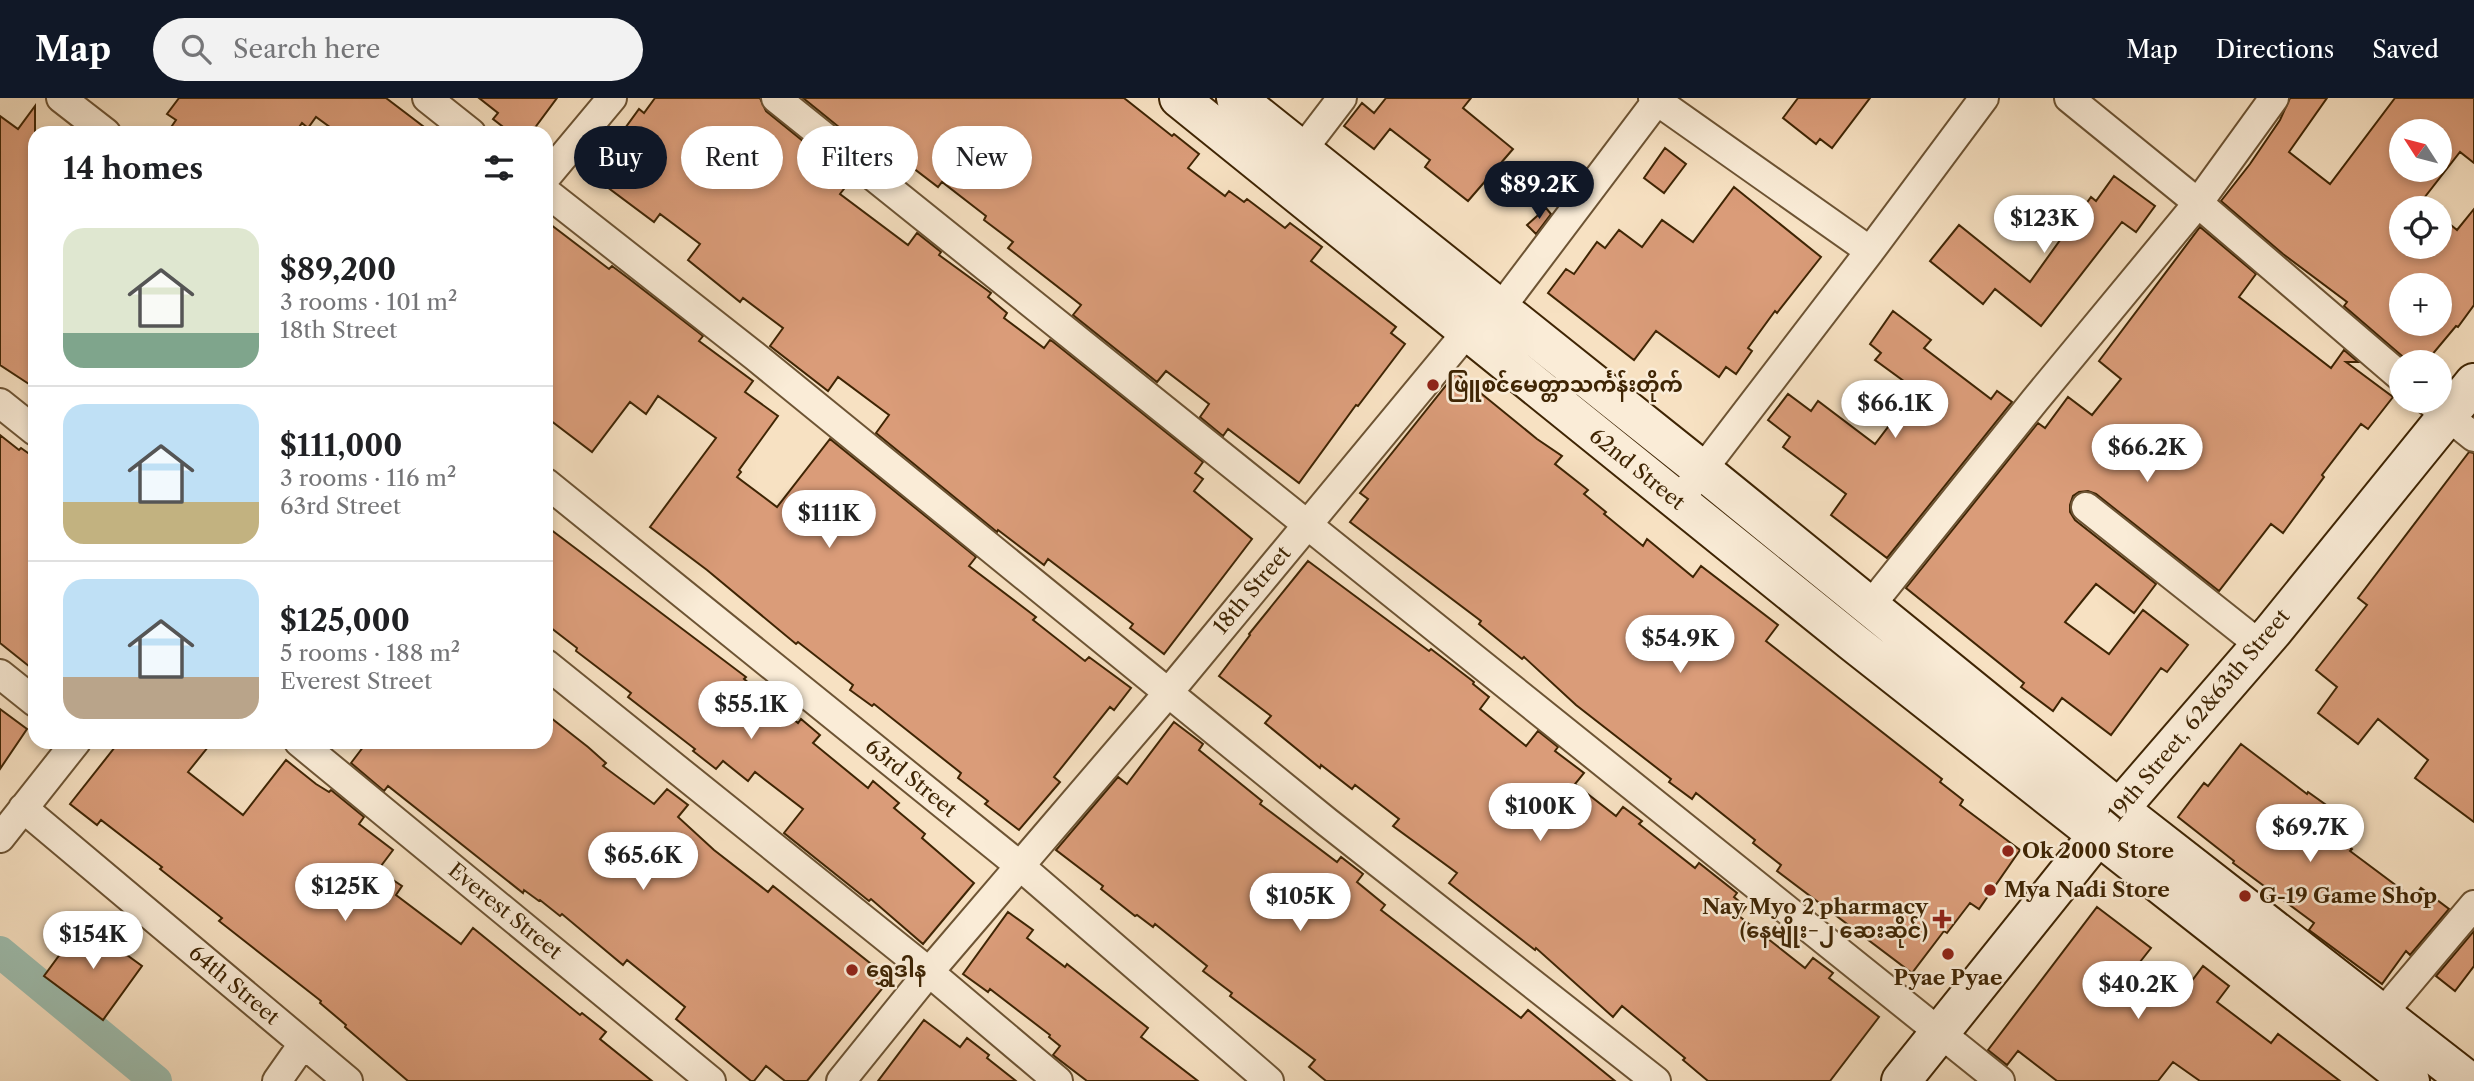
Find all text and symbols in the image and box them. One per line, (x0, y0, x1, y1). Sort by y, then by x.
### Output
search box (153, 18, 643, 81)
text: Map (35, 29, 111, 70)
icon: search (177, 30, 215, 68)
text: Search here (233, 33, 380, 65)
text: Map (2126, 35, 2178, 64)
text: Directions (2216, 35, 2334, 64)
text: Saved (2372, 35, 2439, 64)
north arrow (2389, 119, 2452, 182)
map controls (2389, 119, 2452, 413)
chip: Buy (574, 126, 667, 189)
chip: Rent (681, 126, 783, 189)
chip: Filters (797, 126, 918, 189)
chip: New (932, 126, 1032, 189)
icon: filters (480, 149, 518, 187)
text: 14 homes (63, 150, 203, 187)
pin: $89.2K (1482, 162, 1596, 221)
text: $89.2K (1500, 170, 1578, 198)
pin: $123K (1995, 195, 2093, 255)
button: locate (2389, 196, 2452, 259)
text: $123K (2010, 204, 2078, 232)
text: $89,200 (280, 251, 396, 288)
icon: home (119, 256, 203, 340)
button: + (2389, 273, 2452, 336)
text: 3 rooms · 101 m² (280, 288, 457, 316)
text: 18th Street (280, 316, 397, 344)
button: − (2389, 350, 2452, 413)
place label: ဖြူစင်မေတ္တာသင်္ကန်းတိုက် (1447, 369, 1683, 402)
marker: ဖြူစင်မေတ္တာသင်္ကန်းတိုက် (1425, 377, 1441, 393)
pin: $66.1K (1838, 380, 1952, 440)
text: $66.1K (1857, 389, 1933, 417)
street label: 62nd Street (1585, 423, 1690, 515)
pin: $66.2K (2090, 424, 2204, 484)
text: $111,000 (280, 427, 402, 464)
icon: home (119, 432, 203, 516)
text: $66.2K (2108, 433, 2186, 461)
text: 3 rooms · 116 m² (280, 464, 456, 492)
pin: $111K (780, 490, 878, 550)
text: 63rd Street (280, 492, 401, 520)
text: $111K (798, 499, 860, 527)
street label: 18th Street (1208, 540, 1296, 639)
text: $125,000 (280, 602, 410, 639)
street label: 19th Street, 62&63th Street (2103, 603, 2295, 826)
icon: home (119, 607, 203, 691)
pin: $54.9K (1623, 616, 1737, 675)
text: $54.9K (1641, 624, 1719, 652)
text: 5 rooms · 188 m² (280, 639, 460, 667)
text: Everest Street (280, 667, 432, 695)
pin: $55.1K (694, 682, 808, 741)
text: $55.1K (714, 690, 788, 718)
street label: 63rd Street (861, 733, 962, 822)
pin: $100K (1491, 784, 1589, 843)
text: $100K (1505, 792, 1575, 820)
pin: $69.7K (2253, 804, 2367, 864)
text: $69.7K (2272, 813, 2348, 841)
pin: $65.6K (586, 832, 700, 892)
place label: Ok 2000 Store (2022, 838, 2174, 863)
text: $65.6K (604, 841, 682, 869)
marker: Ok 2000 Store (2000, 843, 2016, 859)
street label: Everest Street (443, 857, 568, 964)
pin: $125K (296, 864, 394, 923)
text: $125K (311, 872, 379, 900)
pin: $105K (1251, 874, 1349, 933)
place label: Mya Nadi Store (2004, 877, 2170, 902)
text: $105K (1266, 882, 1334, 910)
marker: Mya Nadi Store (1982, 882, 1998, 898)
place label: G-19 Game Shop (2259, 883, 2437, 908)
marker: G-19 Game Shop (2237, 888, 2253, 904)
place label: Nay Myo 2 pharmacy (နေမျိုး−၂ ဆေးဆိုင်) (1702, 894, 1929, 949)
marker: Nay Myo 2 pharmacy (နေမျိုး−၂ ဆေးဆိုင်) (1934, 911, 1950, 927)
pin: $154K (44, 912, 142, 971)
text: $154K (59, 920, 127, 948)
street label: 64th Street (184, 940, 285, 1030)
marker: Pyae Pyae (1940, 946, 1956, 962)
place label: ရွှေဒါန (866, 955, 927, 987)
marker: ရွှေဒါန (844, 962, 860, 978)
pin: $40.2K (2081, 962, 2195, 1021)
place label: Pyae Pyae (1893, 965, 2003, 990)
text: $40.2K (2098, 970, 2178, 998)

